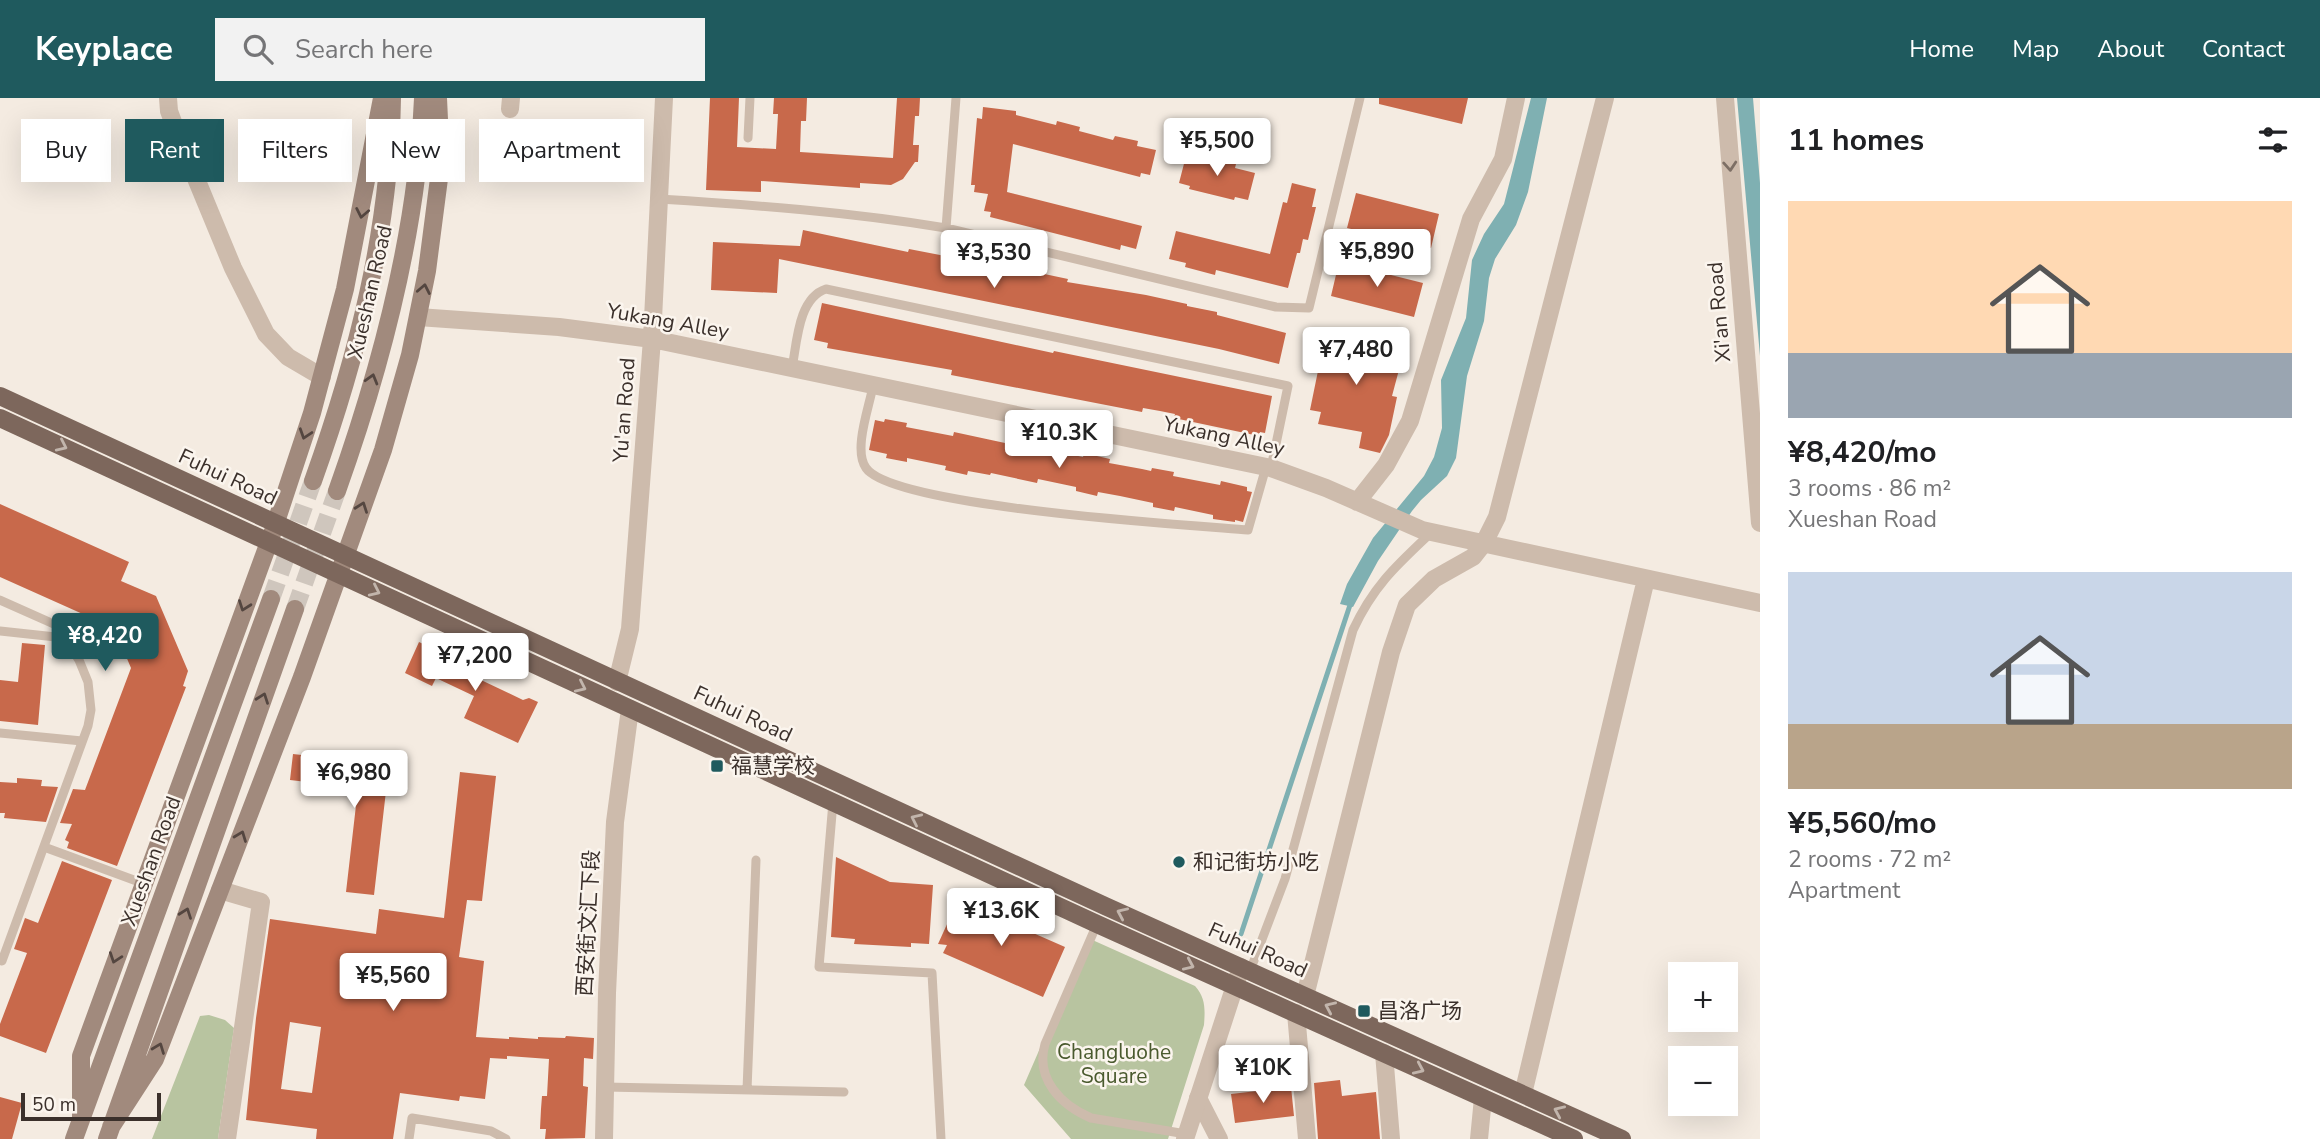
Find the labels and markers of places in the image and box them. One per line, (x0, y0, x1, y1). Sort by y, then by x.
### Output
pin: ¥5,500 (1160, 118, 1274, 178)
pin: ¥3,530 (937, 230, 1051, 290)
pin: ¥5,890 (1320, 230, 1434, 289)
pin: ¥7,480 (1299, 328, 1413, 387)
pin: ¥10.3K (1002, 410, 1116, 470)
pin: ¥8,420 (48, 614, 162, 673)
pin: ¥7,200 (418, 634, 532, 693)
pin: ¥6,980 (297, 750, 411, 810)
place label: 福慧学校 (731, 752, 815, 780)
marker: 福慧学校 (709, 758, 725, 774)
place label: 和记街坊小吃 (1193, 848, 1319, 876)
marker: 和记街坊小吃 (1171, 854, 1187, 870)
pin: ¥13.6K (944, 888, 1058, 948)
pin: ¥5,560 (336, 954, 450, 1013)
place label: 昌洛广场 (1378, 997, 1462, 1025)
marker: 昌洛广场 (1356, 1003, 1372, 1019)
pin: ¥10K (1222, 1046, 1304, 1105)

